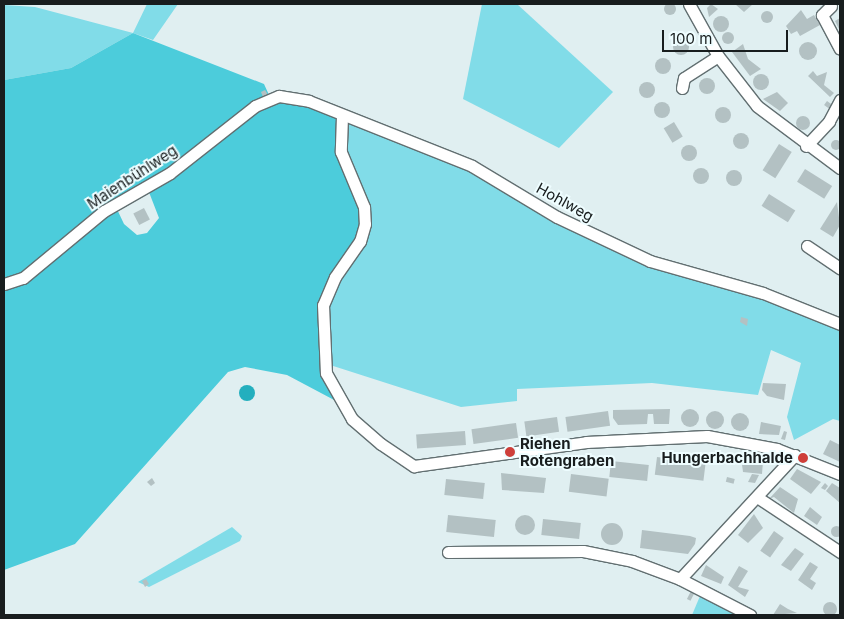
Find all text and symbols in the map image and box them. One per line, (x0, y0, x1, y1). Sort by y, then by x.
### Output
scale bar (664, 20, 790, 52)
text: 100 m (670, 29, 712, 48)
street label: Maienbühlweg (84, 141, 180, 213)
street label: Hohlweg (533, 179, 597, 225)
place label: Riehen Rotengraben (520, 434, 614, 469)
marker: Riehen Rotengraben (504, 446, 516, 458)
place label: Hungerbachhalde (661, 449, 793, 467)
marker: Hungerbachhalde (797, 452, 809, 464)

